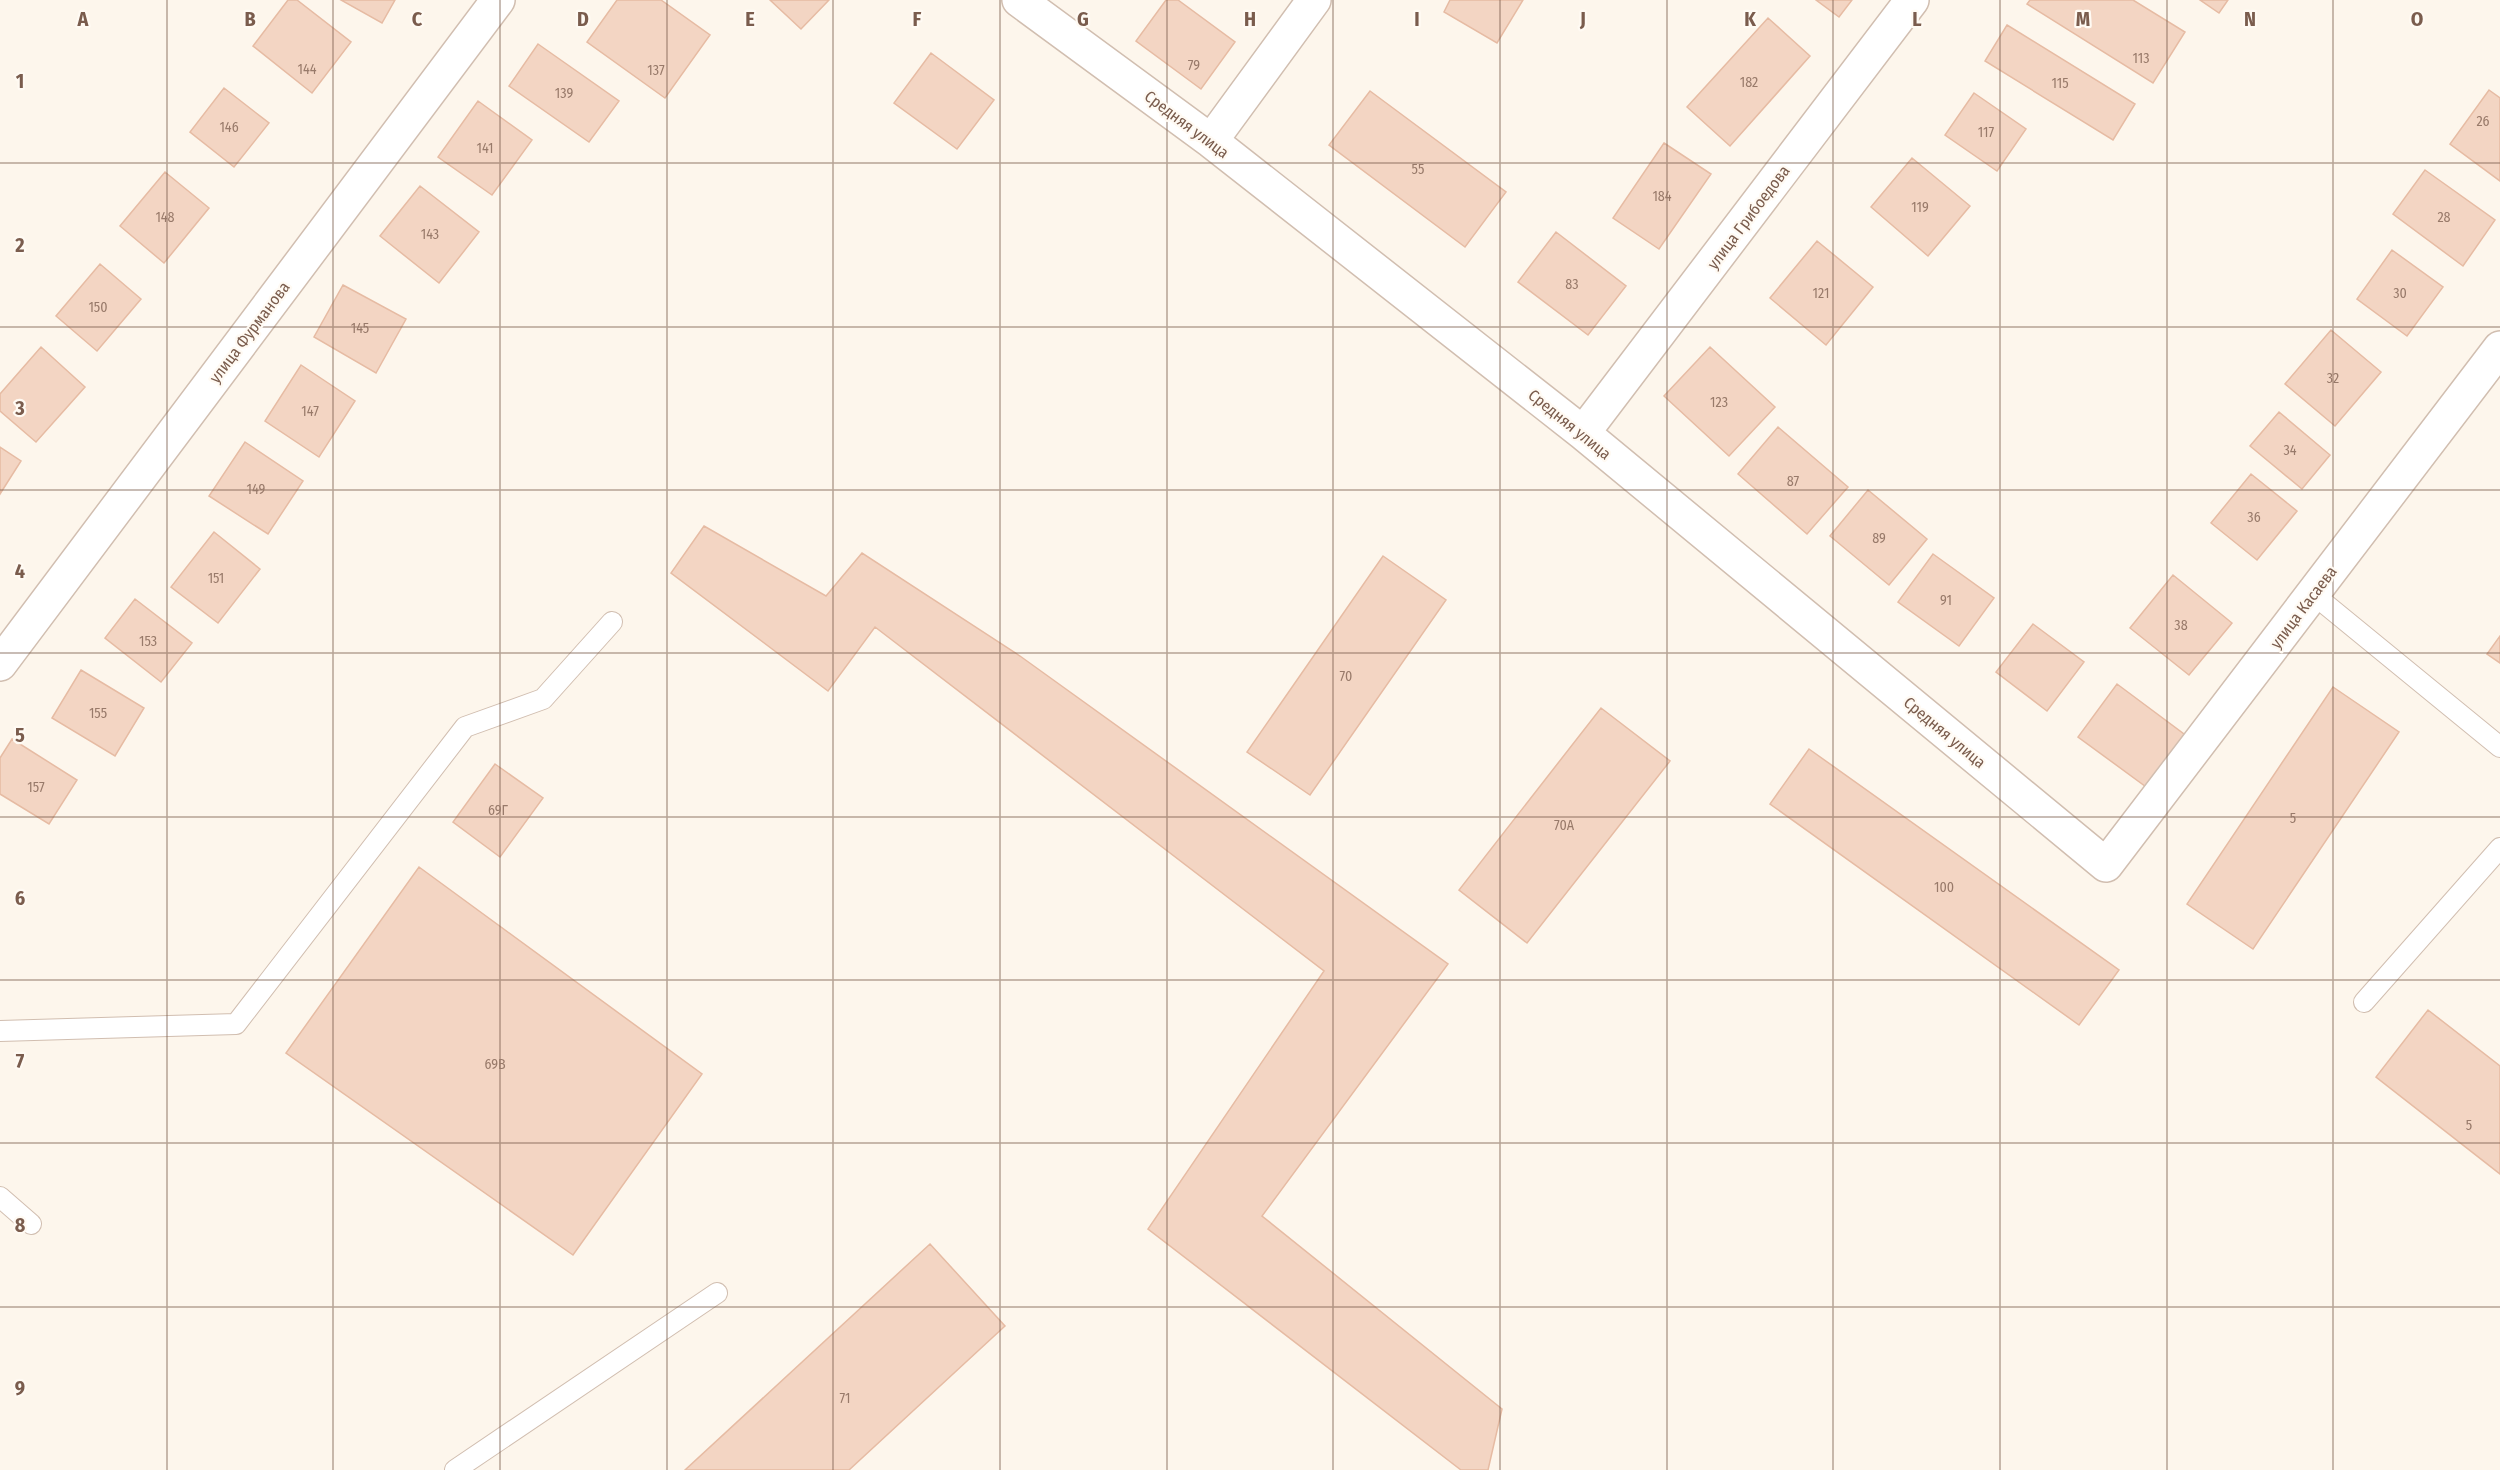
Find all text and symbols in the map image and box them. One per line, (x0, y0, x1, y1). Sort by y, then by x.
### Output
text: A (77, 7, 90, 31)
text: B (244, 7, 256, 31)
text: C (412, 7, 423, 31)
text: D (577, 7, 589, 31)
text: E (745, 7, 755, 31)
text: F (913, 7, 922, 31)
text: G (1077, 7, 1089, 31)
text: H (1244, 7, 1256, 31)
text: I (1414, 7, 1420, 31)
text: J (1579, 7, 1586, 31)
text: K (1744, 7, 1756, 31)
text: L (1912, 7, 1922, 31)
text: M (2076, 7, 2090, 31)
text: N (2244, 7, 2256, 31)
text: O (2411, 7, 2423, 31)
house number: 113 (2132, 50, 2150, 67)
house number: 79 (1188, 57, 1200, 74)
house number: 144 (297, 61, 317, 78)
house number: 137 (647, 62, 665, 79)
text: 1 (16, 69, 24, 93)
house number: 182 (1740, 74, 1758, 91)
house number: 115 (2051, 75, 2069, 92)
house number: 139 (555, 85, 573, 102)
street label: Средняя улица (1141, 87, 1233, 162)
house number: 26 (2476, 113, 2490, 130)
house number: 146 (219, 119, 239, 136)
house number: 117 (1978, 124, 1995, 141)
house number: 141 (477, 140, 493, 157)
house number: 55 (1412, 161, 1424, 178)
street label: улица Грибоедова (1703, 162, 1794, 273)
house number: 184 (1652, 188, 1672, 205)
house number: 119 (1911, 199, 1929, 216)
house number: 148 (155, 209, 175, 226)
house number: 28 (2437, 209, 2451, 226)
house number: 143 (421, 226, 439, 243)
text: 2 (14, 233, 25, 257)
house number: 83 (1565, 276, 1579, 293)
street label: улица Фурманова (205, 278, 294, 387)
house number: 121 (1813, 285, 1829, 302)
house number: 30 (2393, 285, 2407, 302)
house number: 150 (88, 299, 108, 316)
house number: 145 (351, 320, 369, 337)
house number: 32 (2327, 370, 2339, 387)
street label: Средняя улица (1525, 385, 1615, 464)
house number: 123 (1710, 394, 1728, 411)
text: 3 (14, 396, 25, 420)
house number: 147 (301, 403, 319, 420)
house number: 34 (2283, 442, 2297, 459)
house number: 87 (1787, 473, 1800, 490)
house number: 149 (247, 481, 266, 498)
house number: 36 (2247, 509, 2261, 526)
house number: 89 (1872, 530, 1886, 547)
text: 4 (15, 559, 25, 583)
street label: улица Касаева (2266, 562, 2341, 652)
house number: 151 (208, 570, 224, 587)
house number: 91 (1940, 592, 1952, 609)
house number: 38 (2174, 617, 2188, 634)
house number: 153 (139, 633, 157, 650)
house number: 70 (1340, 668, 1352, 685)
street label: Средняя улица (1900, 693, 1989, 772)
house number: 155 (89, 705, 107, 722)
text: 5 (15, 723, 25, 747)
house number: 157 (27, 779, 45, 796)
house number: 69Г (488, 802, 509, 819)
house number: 5 (2290, 810, 2296, 827)
house number: 70А (1554, 817, 1575, 834)
house number: 100 (1934, 879, 1954, 896)
text: 6 (15, 886, 25, 910)
text: 7 (16, 1049, 25, 1073)
house number: 69В (484, 1056, 506, 1073)
house number: 5 (2466, 1117, 2472, 1134)
text: 8 (15, 1213, 26, 1237)
text: 9 (15, 1376, 25, 1400)
house number: 71 (840, 1390, 850, 1407)

